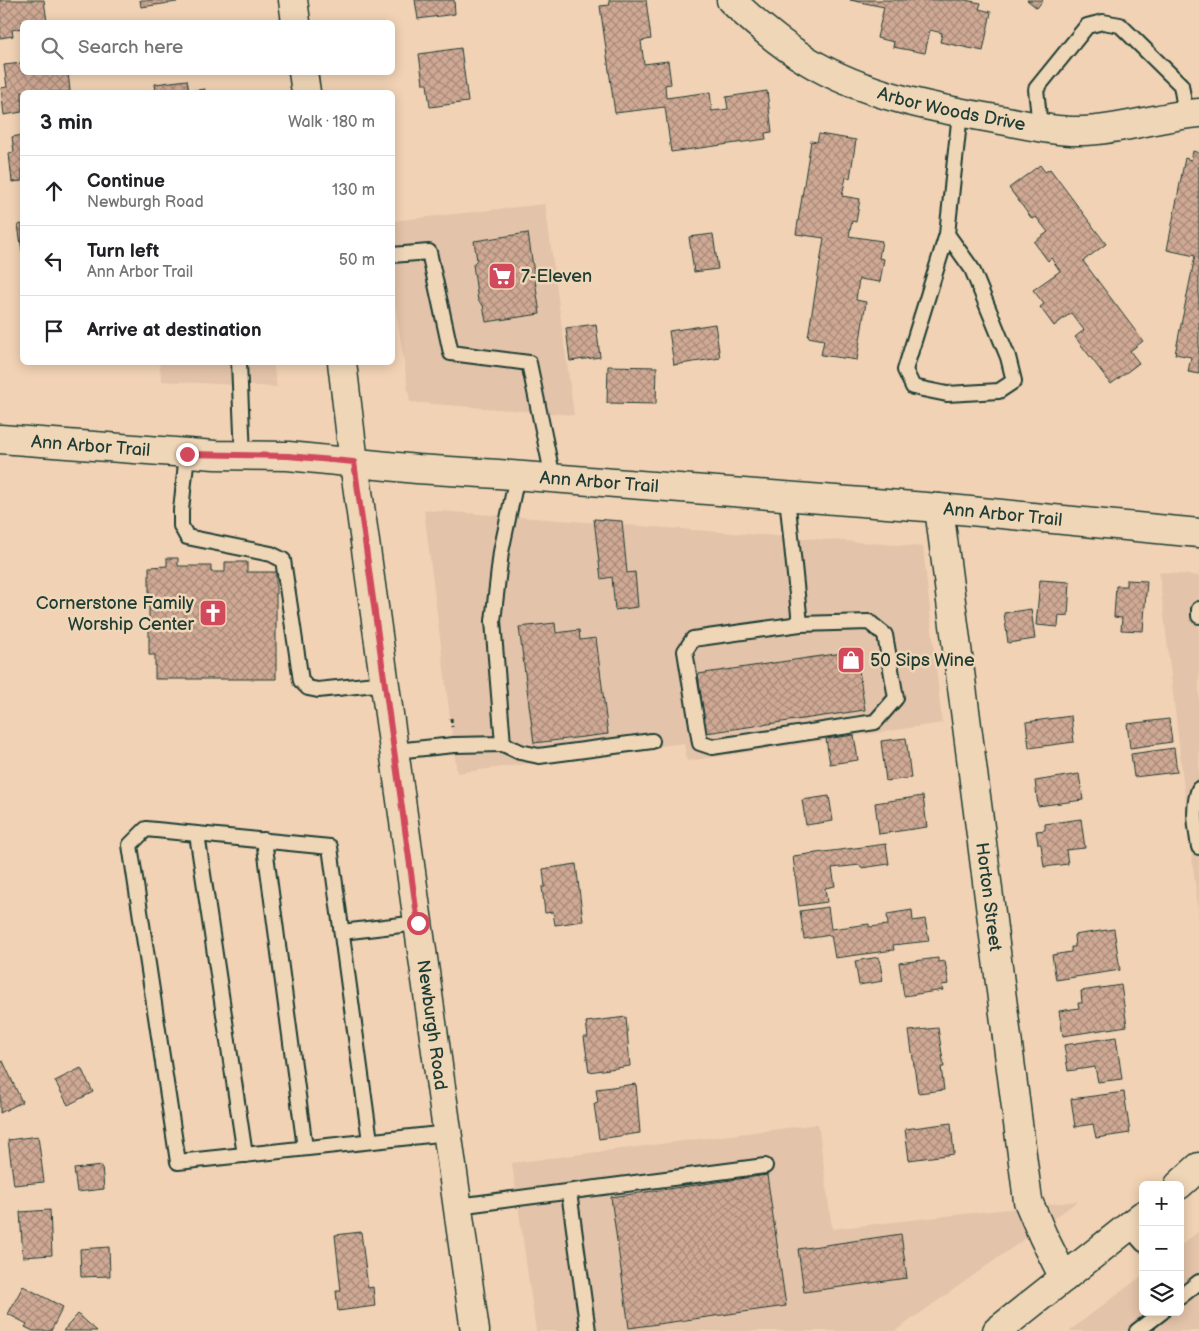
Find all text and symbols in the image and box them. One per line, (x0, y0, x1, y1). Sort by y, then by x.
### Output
search box (20, 20, 395, 75)
icon: search (38, 34, 66, 62)
text: Search here (78, 36, 183, 59)
street label: Arbor Woods Drive (875, 83, 1028, 136)
text: 3 min (40, 110, 93, 135)
text: Walk · 180 m (288, 113, 375, 132)
text: Continue (87, 170, 165, 193)
icon: ahead (40, 177, 68, 205)
text: 130 m (332, 181, 375, 200)
text: Newburgh Road (87, 193, 204, 212)
text: Turn left (87, 240, 159, 263)
icon: left (40, 247, 68, 275)
text: 50 m (339, 251, 375, 270)
supermarket icon: 7-Eleven (487, 261, 517, 291)
text: Ann Arbor Trail (87, 263, 193, 282)
place label: 7-Eleven (521, 266, 592, 287)
icon: arrive (40, 317, 68, 345)
text: Arrive at destination (87, 319, 262, 342)
street label: Ann Arbor Trail (30, 431, 151, 461)
route end (176, 443, 199, 466)
street label: Ann Arbor Trail (539, 467, 660, 497)
street label: Ann Arbor Trail (943, 498, 1063, 531)
place label: Cornerstone Family Worship Center (36, 593, 195, 635)
church icon: Cornerstone Family Worship Center (198, 598, 228, 628)
shop icon: 50 Sips Wine (836, 645, 866, 675)
place label: 50 Sips Wine (870, 650, 975, 671)
street label: Horton Street (971, 841, 1006, 953)
route start (407, 912, 430, 935)
street label: Newburgh Road (412, 958, 451, 1091)
map controls (1139, 1181, 1184, 1316)
button: + (1139, 1181, 1184, 1226)
button: − (1139, 1226, 1184, 1271)
button: layers (1139, 1271, 1184, 1316)

